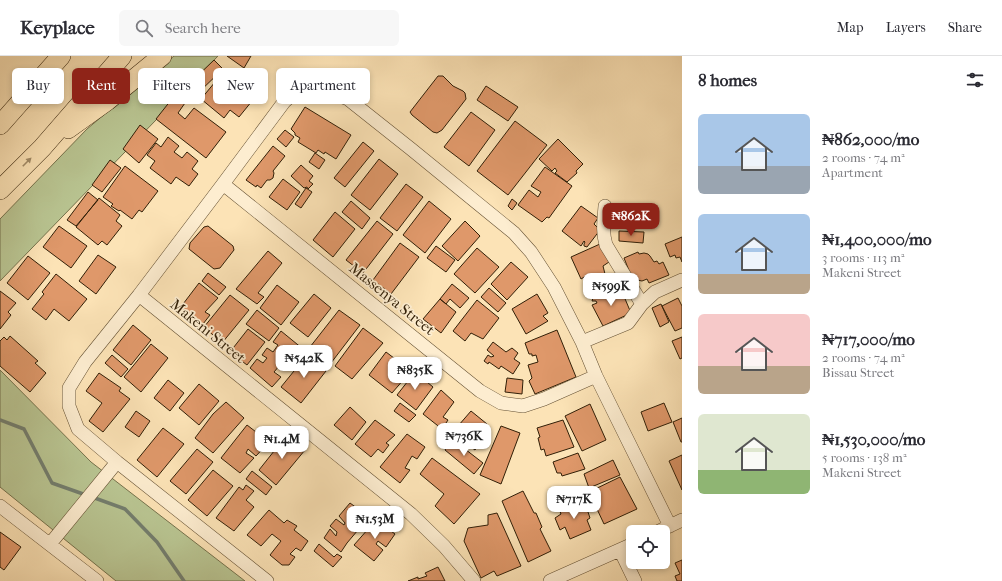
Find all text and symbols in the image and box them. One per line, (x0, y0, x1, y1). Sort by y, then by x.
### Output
search box (119, 10, 399, 46)
text: Keyplace (20, 17, 95, 39)
icon: search (133, 17, 155, 39)
text: Search here (165, 19, 241, 37)
text: Map (837, 19, 864, 36)
text: Layers (886, 19, 926, 36)
text: Share (948, 19, 982, 36)
chip: Buy (12, 68, 64, 104)
chip: Rent (72, 68, 130, 104)
chip: Filters (138, 68, 205, 104)
chip: New (213, 68, 268, 104)
chip: Apartment (276, 68, 370, 104)
icon: filters (964, 69, 986, 91)
text: 8 homes (698, 70, 757, 90)
text: ₦862,000/mo (822, 129, 919, 149)
icon: home (730, 130, 778, 178)
text: 2 rooms · 74 m² (822, 150, 905, 165)
one-way arrow (22, 157, 32, 167)
text: Apartment (822, 165, 883, 180)
pin: ₦862K (603, 203, 659, 237)
text: ₦862K (611, 208, 651, 223)
text: ₦1,400,000/mo (822, 229, 932, 249)
icon: home (730, 230, 778, 278)
text: 3 rooms · 113 m² (822, 250, 904, 265)
street label: Massenya Street (346, 259, 439, 339)
text: Makeni Street (822, 265, 901, 280)
pin: ₦599K (583, 273, 639, 307)
text: ₦599K (592, 278, 630, 293)
street label: Makeni Street (167, 295, 250, 367)
text: ₦717,000/mo (822, 329, 915, 349)
icon: home (730, 330, 778, 378)
pin: ₦542K (276, 345, 332, 379)
text: ₦542K (285, 350, 323, 365)
text: 2 rooms · 74 m² (822, 350, 905, 365)
pin: ₦835K (387, 357, 443, 391)
text: ₦835K (397, 362, 433, 377)
text: Bissau Street (822, 365, 894, 380)
pin: ₦736K (436, 423, 492, 457)
pin: ₦1.4M (254, 426, 310, 460)
text: ₦736K (445, 428, 483, 443)
text: ₦1,530,000/mo (822, 429, 925, 449)
icon: home (730, 430, 778, 478)
text: ₦1.4M (264, 431, 300, 446)
text: 5 rooms · 138 m² (822, 450, 907, 465)
text: Makeni Street (822, 465, 901, 480)
pin: ₦717K (546, 486, 602, 520)
text: ₦717K (556, 491, 592, 506)
pin: ₦1.53M (342, 506, 408, 540)
text: ₦1.53M (356, 511, 394, 526)
map controls (626, 525, 670, 569)
button: locate (626, 525, 670, 569)

